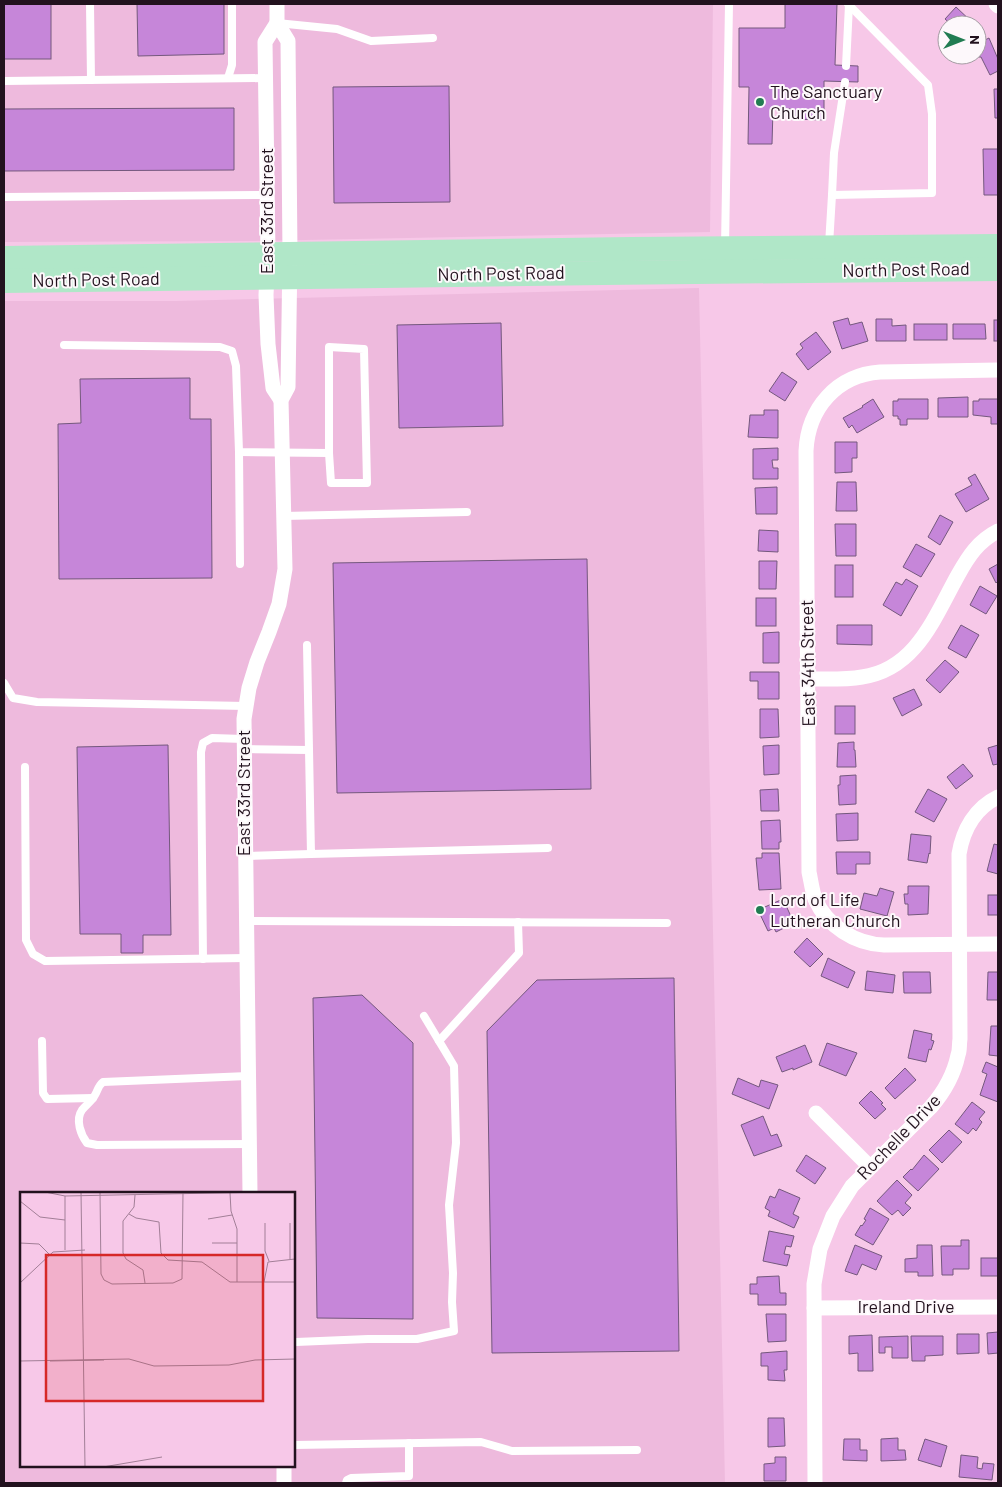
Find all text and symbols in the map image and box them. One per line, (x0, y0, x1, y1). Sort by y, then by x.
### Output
north arrow (937, 15, 987, 65)
text: N (967, 35, 984, 45)
place label: The Sanctuary Church (770, 80, 882, 123)
marker: The Sanctuary Church (754, 96, 766, 108)
street label: East 33rd Street (255, 148, 277, 274)
street label: North Post Road (842, 257, 970, 281)
street label: North Post Road (437, 261, 565, 285)
street label: North Post Road (32, 267, 160, 291)
street label: East 34th Street (795, 599, 819, 727)
street label: East 33rd Street (232, 730, 254, 856)
place label: Lord of Life Lutheran Church (770, 888, 900, 931)
marker: Lord of Life Lutheran Church (754, 904, 766, 916)
street label: Rochelle Drive (852, 1089, 945, 1184)
inset map (20, 1192, 295, 1467)
street label: Ireland Drive (857, 1295, 955, 1317)

